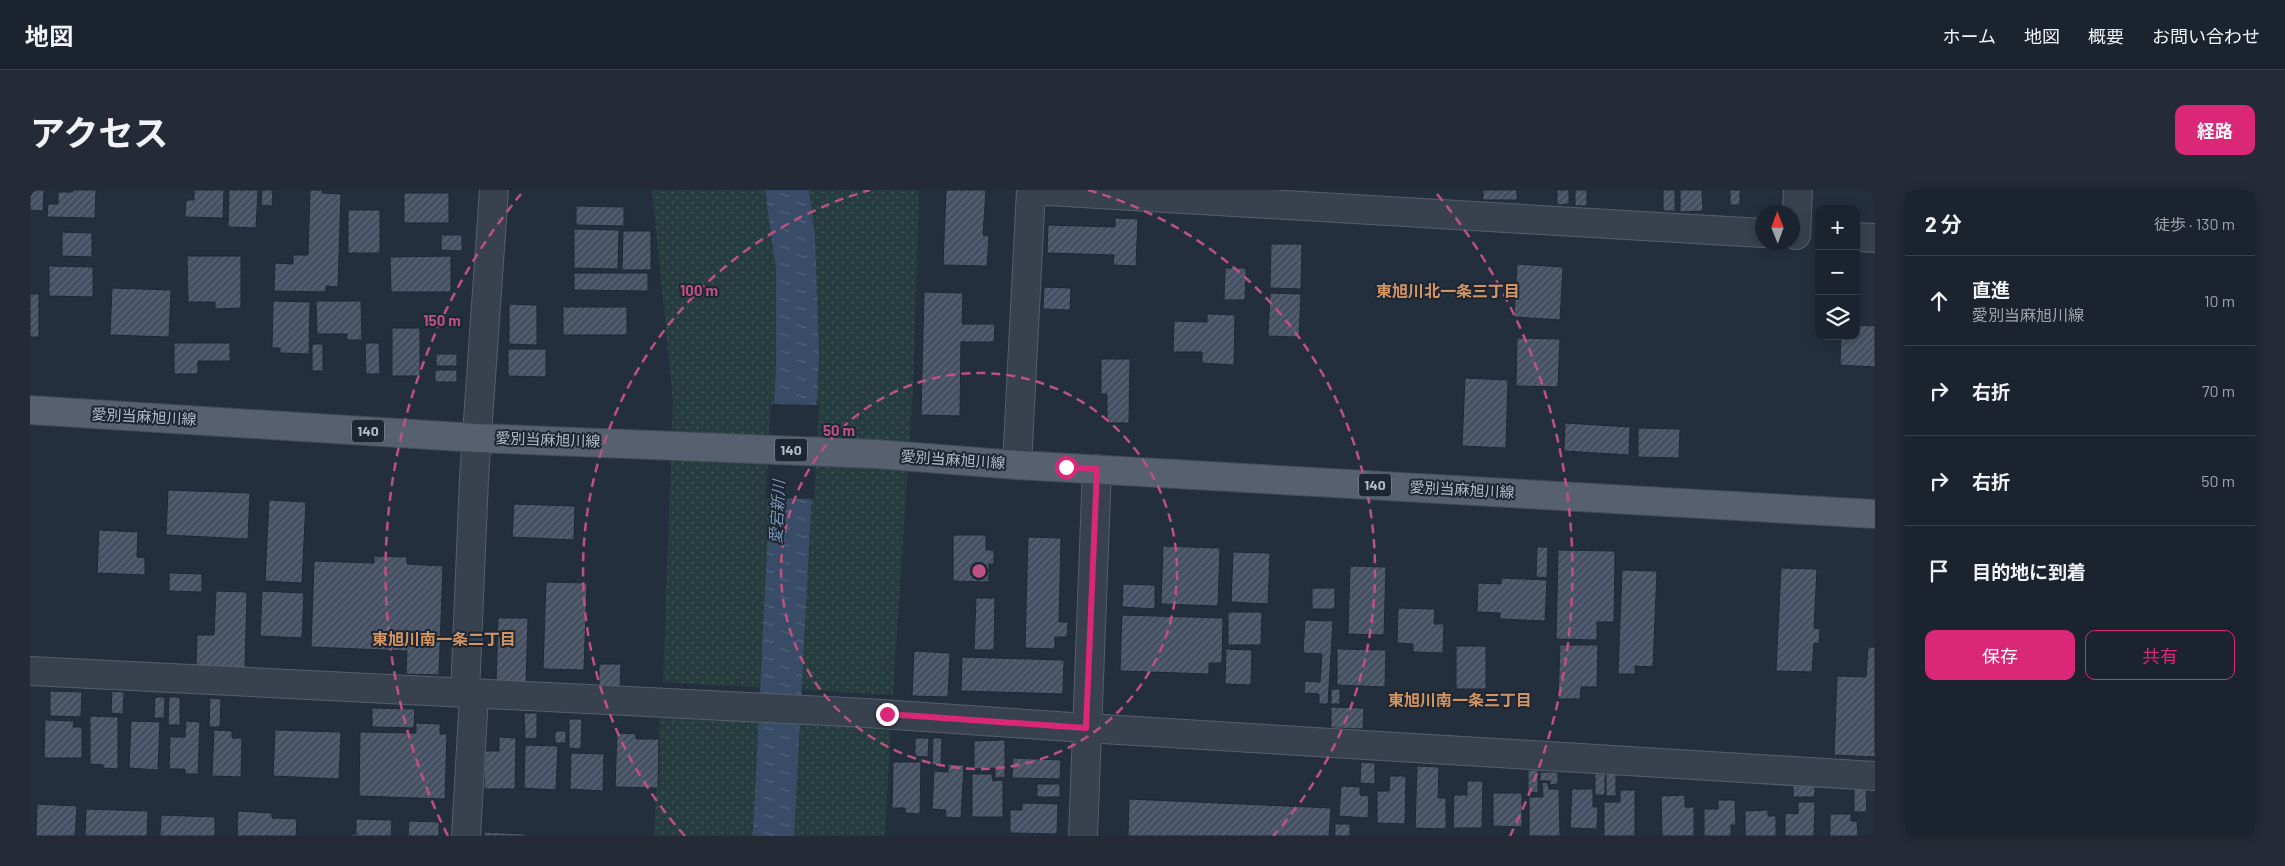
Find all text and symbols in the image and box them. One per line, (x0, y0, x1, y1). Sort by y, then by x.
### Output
text: 地図 (25, 21, 73, 50)
text: ホーム (1943, 25, 1996, 47)
text: 地図 (2024, 25, 2060, 47)
text: 概要 (2088, 25, 2124, 47)
text: お問い合わせ (2152, 25, 2260, 47)
button: 経路 (2175, 105, 2255, 155)
text: アクセス (30, 111, 168, 153)
north arrow (1755, 205, 1800, 250)
map controls (1815, 205, 1860, 340)
button: + (1815, 205, 1860, 250)
text: 2 分 (1925, 211, 1962, 236)
text: 徒歩 · 130 m (2154, 214, 2235, 233)
button: − (1815, 250, 1860, 295)
text: 直進 (1972, 278, 2010, 301)
text: 100 m (680, 281, 718, 299)
district label: 東旭川北一条三丁目 (1376, 281, 1520, 300)
icon: ahead (1925, 287, 1953, 315)
text: 10 m (2204, 291, 2235, 310)
button: layers (1815, 295, 1860, 340)
text: 愛別当麻旭川線 (1972, 305, 2084, 324)
text: 150 m (423, 311, 461, 329)
icon: right (1925, 377, 1953, 405)
text: 右折 (1972, 380, 2010, 403)
text: 70 m (2202, 381, 2235, 400)
street label: 愛別当麻旭川線 (91, 404, 197, 428)
road number: 140 (352, 420, 384, 442)
text: 50 m (823, 421, 855, 439)
street label: 愛別当麻旭川線 (495, 428, 601, 450)
road number: 140 (775, 438, 807, 462)
street label: 愛別当麻旭川線 (900, 446, 1006, 472)
route start (1055, 456, 1078, 479)
icon: right (1925, 467, 1953, 495)
text: 右折 (1972, 470, 2010, 493)
text: 50 m (2201, 471, 2235, 490)
road number: 140 (1359, 474, 1391, 496)
street label: 愛別当麻旭川線 (1409, 477, 1515, 501)
water label: 愛宕新川 (765, 478, 788, 544)
icon: arrive (1925, 557, 1953, 585)
text: 目的地に到着 (1972, 560, 2086, 583)
centre of rings (970, 562, 988, 580)
district label: 東旭川南一条二丁目 (372, 629, 516, 648)
button: 保存 (1925, 630, 2075, 680)
button: 共有 (2085, 630, 2235, 680)
district label: 東旭川南一条三丁目 (1388, 690, 1532, 709)
route end (876, 703, 899, 726)

